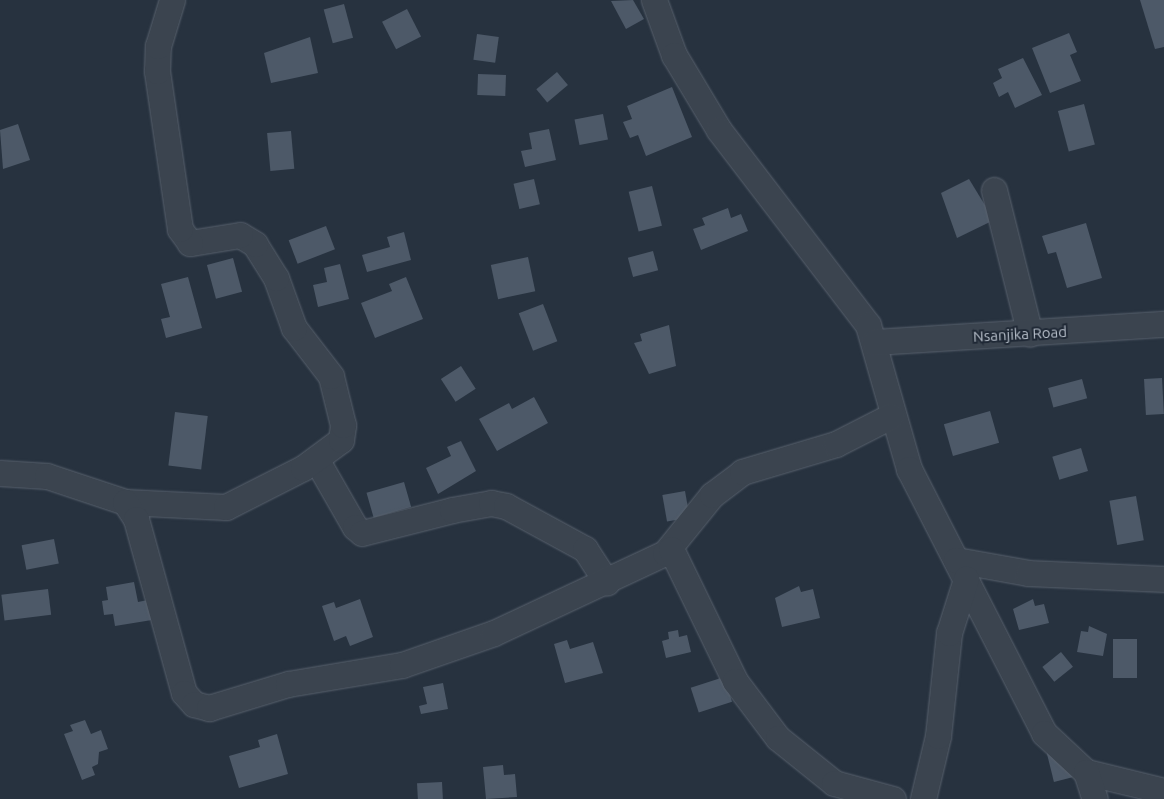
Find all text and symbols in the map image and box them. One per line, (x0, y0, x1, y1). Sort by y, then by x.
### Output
street label: Nsanjika Road (973, 323, 1067, 345)

